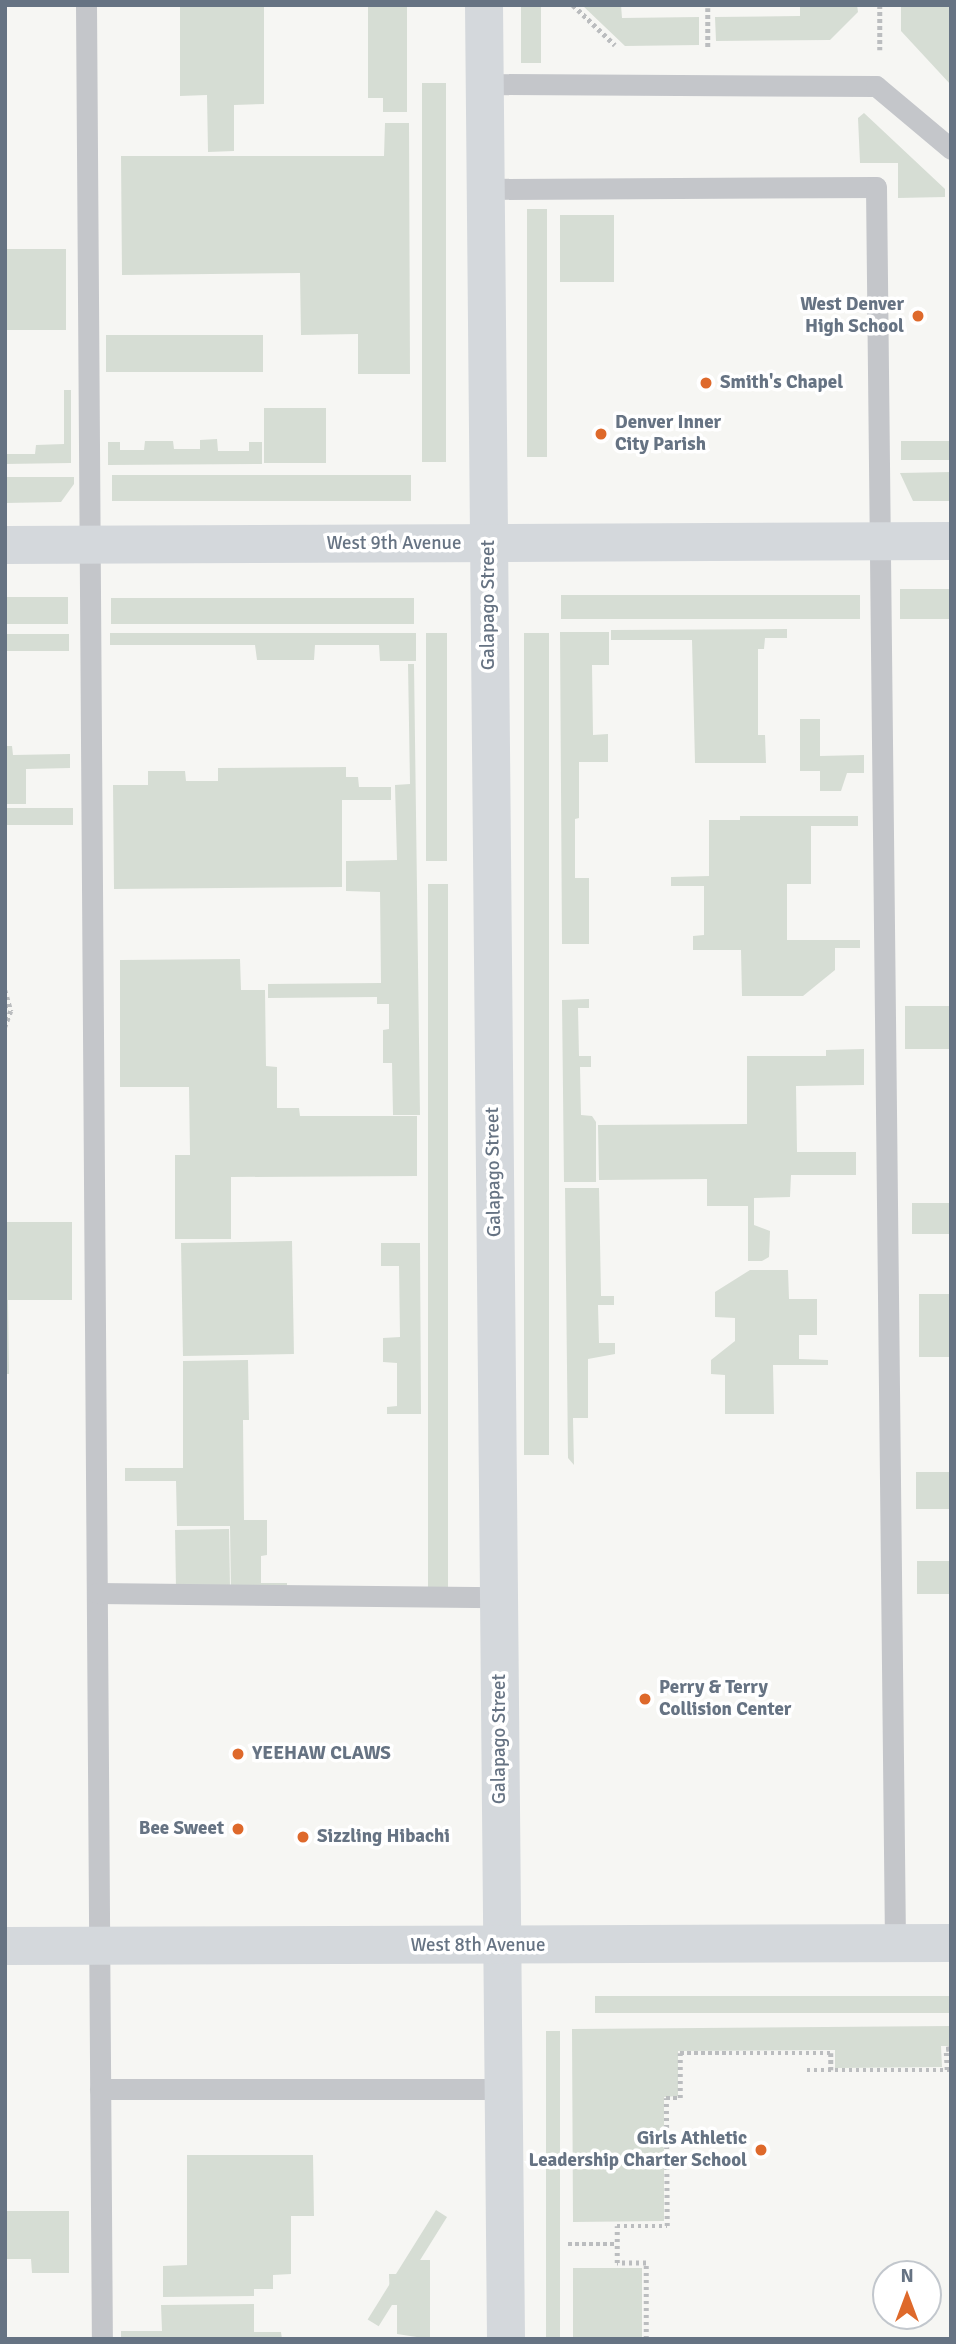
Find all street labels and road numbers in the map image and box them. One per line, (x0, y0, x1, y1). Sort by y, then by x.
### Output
street label: West 9th Avenue (327, 533, 461, 555)
street label: Galapago Street (478, 540, 500, 670)
street label: Galapago Street (481, 1107, 507, 1237)
street label: Galapago Street (489, 1674, 511, 1804)
street label: West 8th Avenue (411, 1935, 545, 1957)

